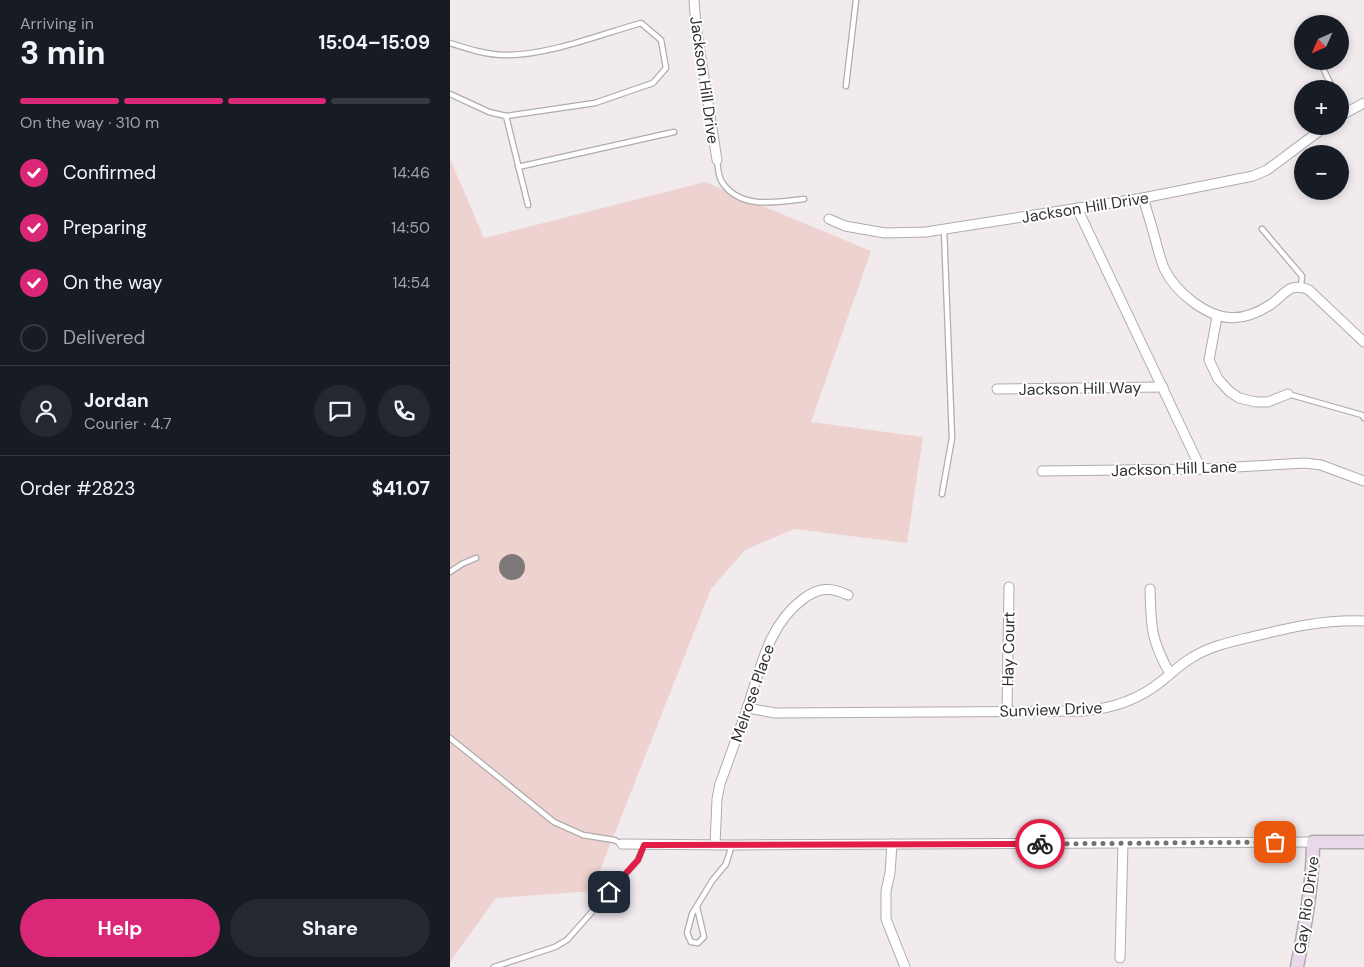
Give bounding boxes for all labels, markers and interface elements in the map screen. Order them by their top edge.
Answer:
text: Arriving in [20,13,94,34]
street label: Jackson Hill Drive [685,15,724,145]
north arrow [1294,15,1349,70]
map controls [1294,15,1349,200]
text: 15:04–15:09 [318,30,430,55]
text: 3 min [20,32,105,74]
button: + [1294,80,1349,135]
text: On the way · 310 m [20,112,159,133]
button: − [1294,145,1349,200]
icon: check [20,159,48,187]
text: Confirmed [63,160,156,185]
text: 14:46 [392,162,430,183]
street label: Jackson Hill Drive [1020,187,1150,228]
icon: check [20,214,48,242]
text: Preparing [63,215,147,240]
text: 14:50 [391,217,430,238]
icon: check [20,269,48,297]
text: On the way [63,270,163,295]
text: 14:54 [393,272,430,293]
text: Delivered [63,325,145,350]
street label: Jackson Hill Way [1019,377,1142,400]
button: person [20,385,72,437]
button: chat [314,385,366,437]
button: phone [378,385,430,437]
text: Jordan [84,388,149,413]
text: Courier · 4.7 [84,413,172,434]
street label: Jackson Hill Lane [1111,456,1237,481]
text: Order #2823 [20,476,135,501]
text: $41.07 [372,476,430,501]
street label: Hay Court [997,611,1020,687]
street label: Melrose Place [726,641,779,745]
street label: Sunview Drive [999,697,1103,722]
courier [1015,819,1065,869]
pin [1254,821,1296,863]
icon: bag [1261,828,1289,856]
icon: bike [1026,830,1054,858]
street label: Gay Rio Drive [1289,855,1324,955]
pin [588,871,630,913]
icon: home [595,878,623,906]
button: Help [20,899,220,957]
button: Share [230,899,430,957]

